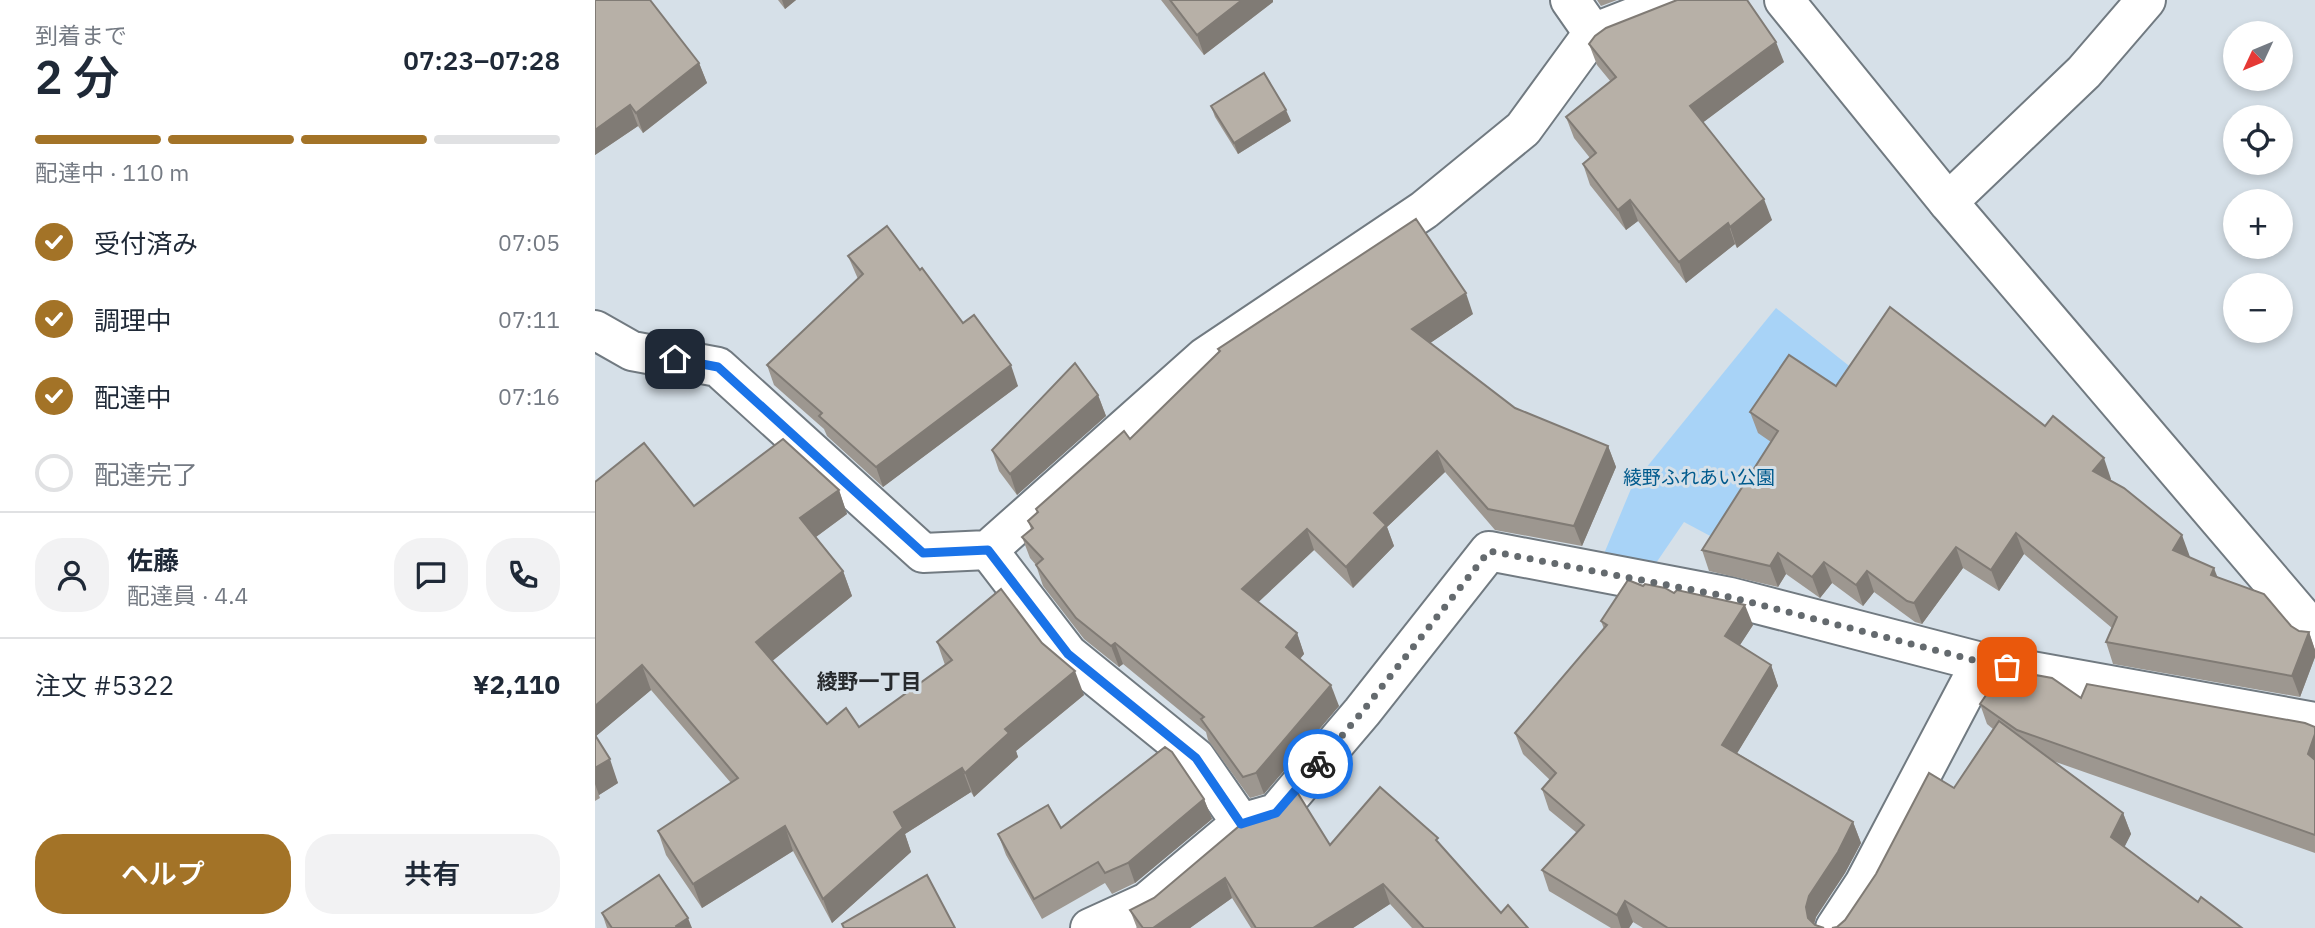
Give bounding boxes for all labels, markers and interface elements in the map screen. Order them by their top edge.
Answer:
text: 到着まで [35,20,127,50]
north arrow [2223,21,2293,91]
map controls [2223,21,2293,343]
text: 07:23–07:28 [403,43,560,77]
text: 2 分 [35,47,119,107]
button: locate [2223,105,2293,175]
text: 配達中 · 110 m [35,157,189,187]
button: + [2223,189,2293,259]
icon: check [35,223,73,261]
text: 受付済み [94,226,198,260]
text: 07:05 [498,227,560,257]
button: − [2223,273,2293,343]
icon: check [35,300,73,338]
text: 調理中 [94,303,172,337]
text: 07:11 [498,304,560,334]
pin [645,329,705,389]
icon: home [656,340,694,378]
icon: check [35,377,73,415]
text: 配達中 [94,380,172,414]
text: 07:16 [498,381,560,411]
text: 配達完了 [94,457,198,491]
park label: 綾野ふれあい公園 [1623,465,1775,489]
button: person [35,538,109,612]
button: chat [394,538,468,612]
button: phone [486,538,560,612]
text: 佐藤 [127,543,179,577]
text: 配達員 · 4.4 [127,580,248,610]
pin [1977,637,2037,697]
icon: bag [1988,648,2026,686]
text: ¥2,110 [473,667,560,701]
district label: 綾野一丁目 [817,667,922,695]
text: 注文 #5322 [35,668,174,702]
courier [1283,729,1353,799]
icon: bike [1299,745,1337,783]
button: ヘルプ [35,834,291,914]
button: 共有 [305,834,560,914]

